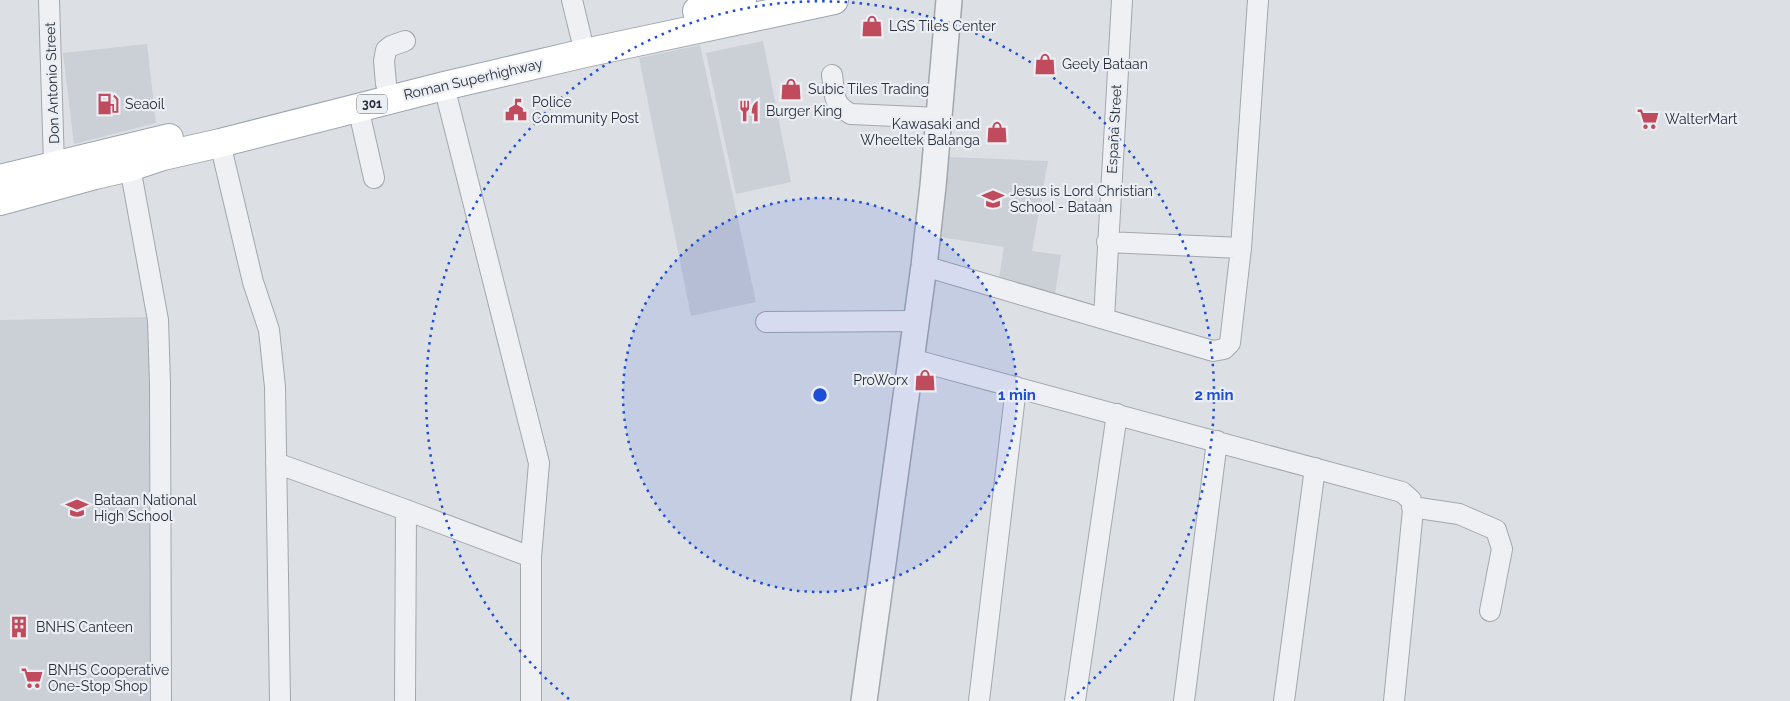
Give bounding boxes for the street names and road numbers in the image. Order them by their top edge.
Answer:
street label: Don Antonio Street [42,21,62,144]
street label: Roman Superhighway [402,55,544,103]
street label: España Street [1104,83,1124,174]
road number: 301 [357,95,387,114]

